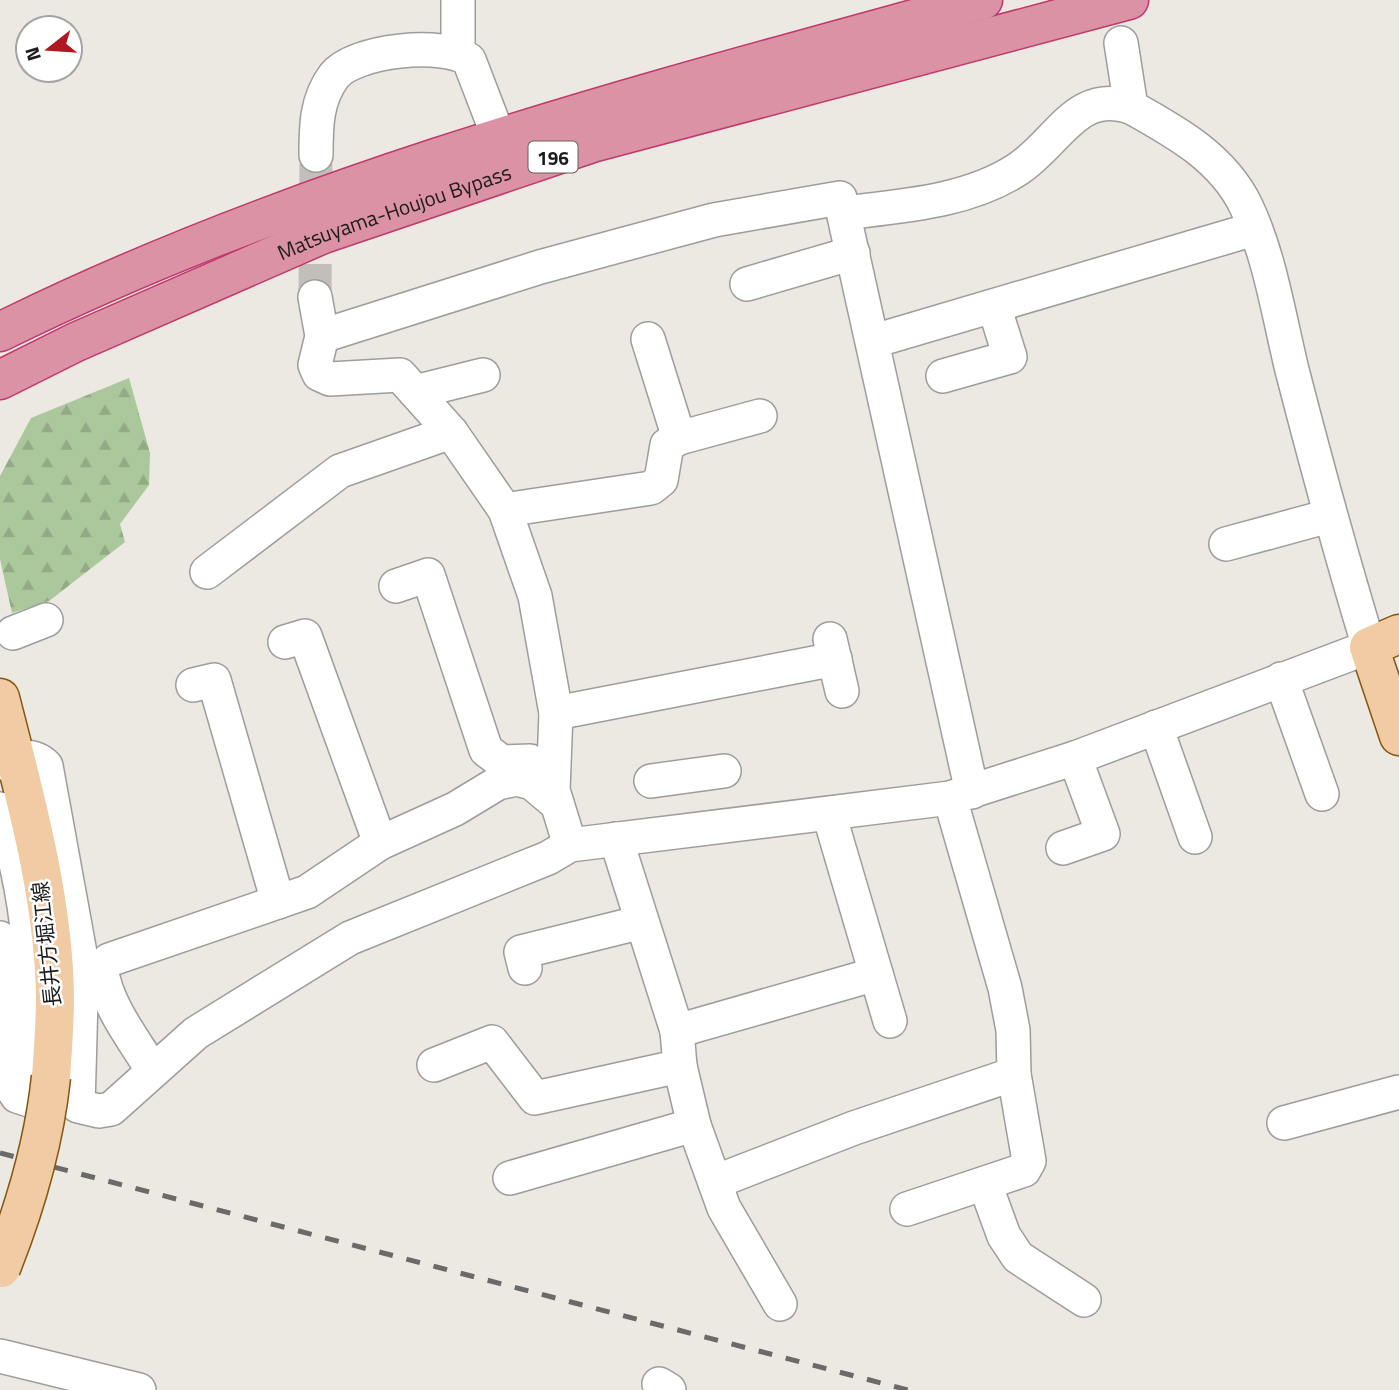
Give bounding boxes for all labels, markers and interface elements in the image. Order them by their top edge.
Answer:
north arrow [14,14,84,84]
text: N [16,44,48,65]
road number: 196 [528,141,578,172]
street label: Matsuyama-Houjou Bypass [272,156,515,268]
street label: 長井方堀江線 [24,880,68,1008]

